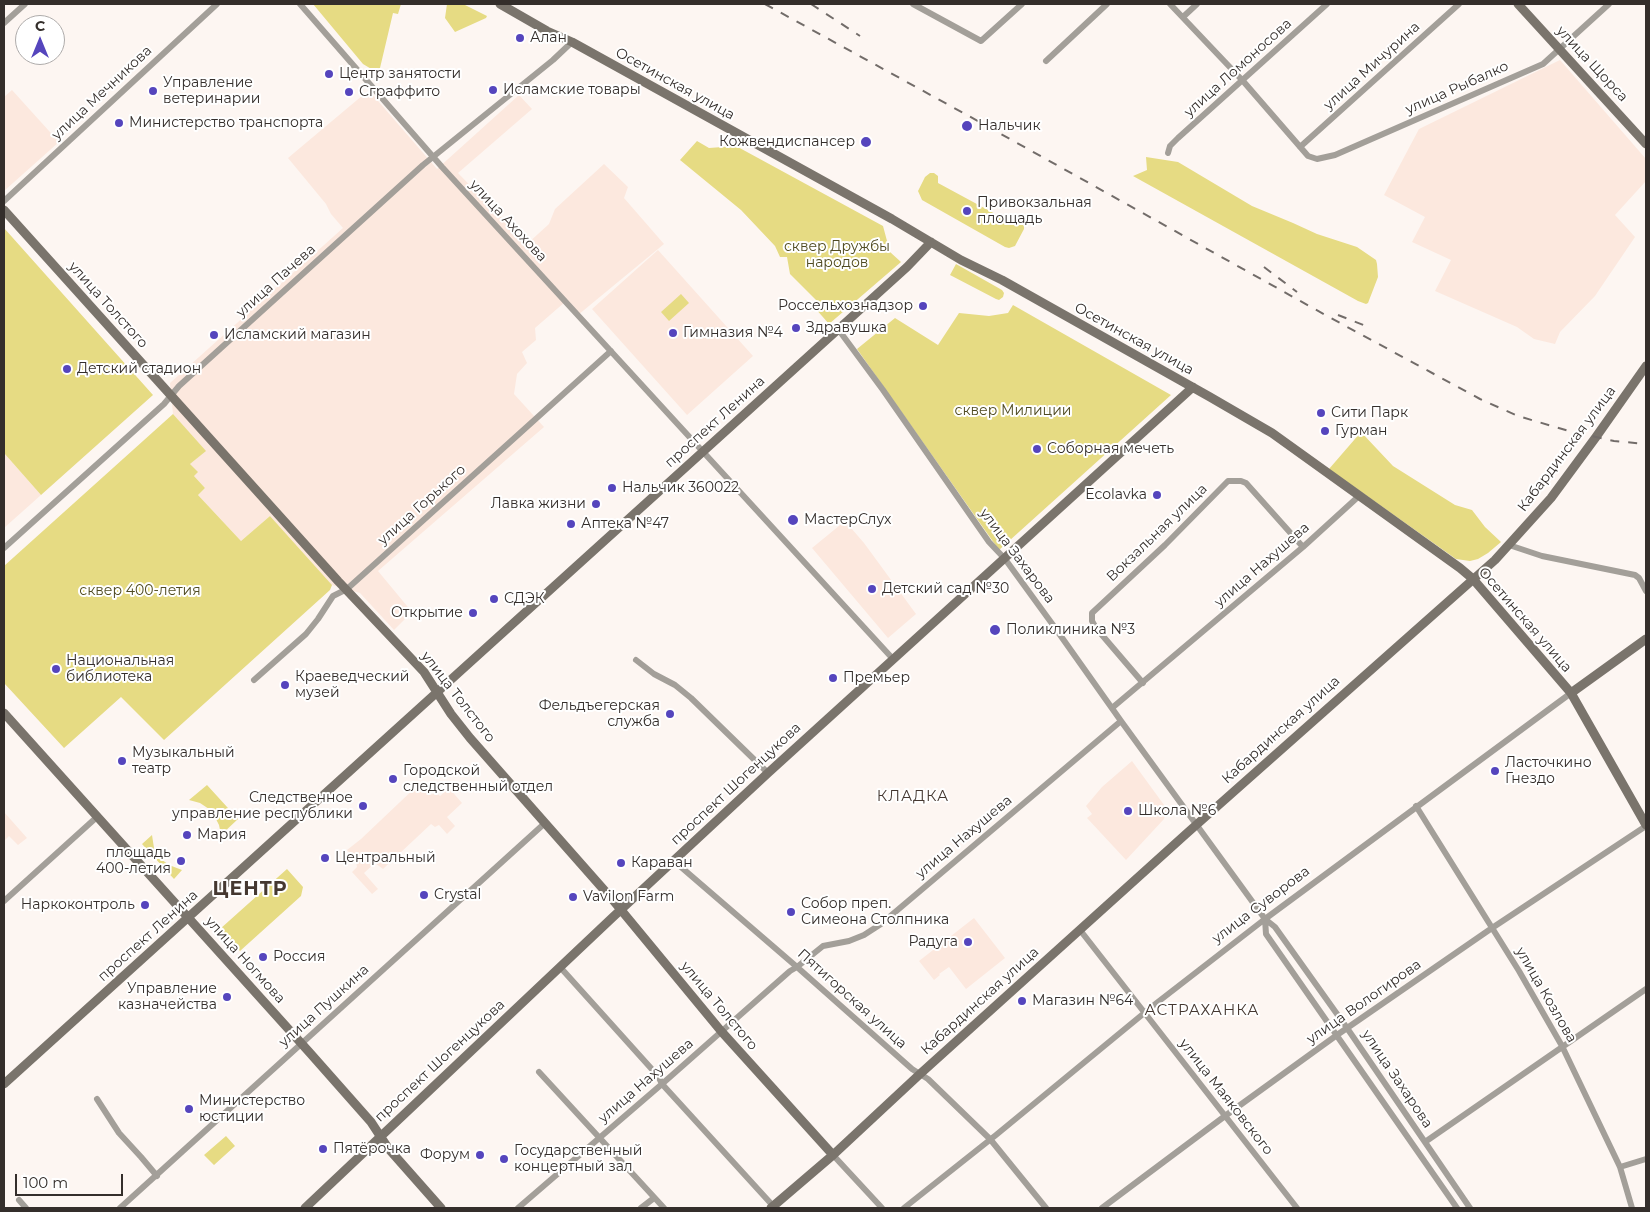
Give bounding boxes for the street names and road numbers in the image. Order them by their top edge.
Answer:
street label: улица Ломоносова [1181,15,1295,121]
street label: улица Мичурина [1320,18,1424,114]
street label: улица Щорса [1553,23,1631,105]
street label: улица Мечникова [49,42,155,144]
street label: Осетинская улица [613,44,737,124]
street label: улица Рыбалко [1403,58,1511,118]
street label: улица Ахохова [466,177,550,265]
street label: улица Пачева [233,241,319,321]
street label: улица Толстого [65,258,151,352]
street label: Осетинская улица [1072,299,1196,379]
street label: проспект Ленина [662,373,768,471]
street label: Кабардинская улица [1514,383,1620,515]
street label: улица Горького [375,461,469,549]
street label: Вокзальная улица [1103,481,1211,585]
street label: улица Захарова [976,505,1058,607]
street label: улица Нахушева [1211,519,1313,611]
street label: Осетинская улица [1475,564,1575,676]
street label: улица Толстого [417,648,499,746]
street label: Кабардинская улица [1219,673,1343,787]
street label: проспект Шогенцукова [667,719,805,849]
street label: улица Нахушева [913,792,1015,882]
street label: улица Суворова [1209,863,1313,947]
street label: проспект Ленина [95,887,201,985]
street label: улица Ногмова [202,913,288,1007]
street label: Кабардинская улица [918,944,1042,1058]
street label: улица Козлова [1512,944,1580,1046]
street label: Пятигорская улица [794,946,910,1052]
street label: улица Вологирова [1304,956,1424,1048]
street label: улица Толстого [677,958,761,1054]
street label: улица Пушкина [276,961,372,1051]
street label: проспект Шогенцукова [371,996,509,1126]
street label: улица Захарова [1358,1027,1436,1131]
street label: улица Нахушева [595,1035,697,1127]
street label: улица Маяковского [1175,1036,1277,1158]

